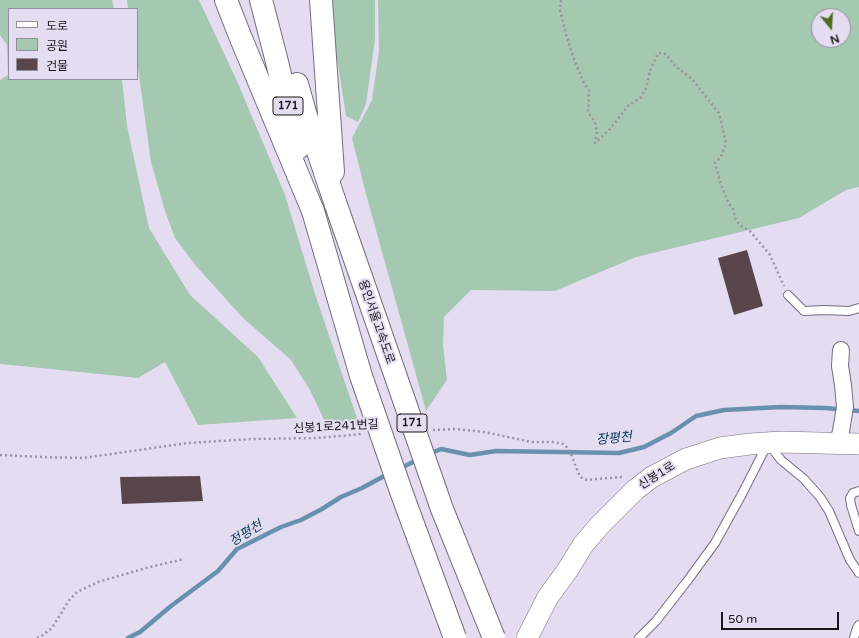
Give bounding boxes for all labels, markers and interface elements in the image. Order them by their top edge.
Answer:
legend [8,8,138,80]
north arrow [811,8,851,48]
text: 도로 [46,19,68,33]
text: N [828,31,841,46]
text: 공원 [46,39,68,53]
text: 건물 [46,59,68,73]
road number: 171 [273,97,303,115]
street label: 용인서울고속도로 [355,278,397,366]
road number: 171 [397,414,427,432]
street label: 신봉1로241번길 [293,418,379,436]
water label: 장평천 [595,430,633,448]
street label: 신봉1로 [636,459,678,493]
water label: 정평천 [227,518,265,550]
scale bar [723,604,841,630]
text: 50 m [728,612,757,626]

